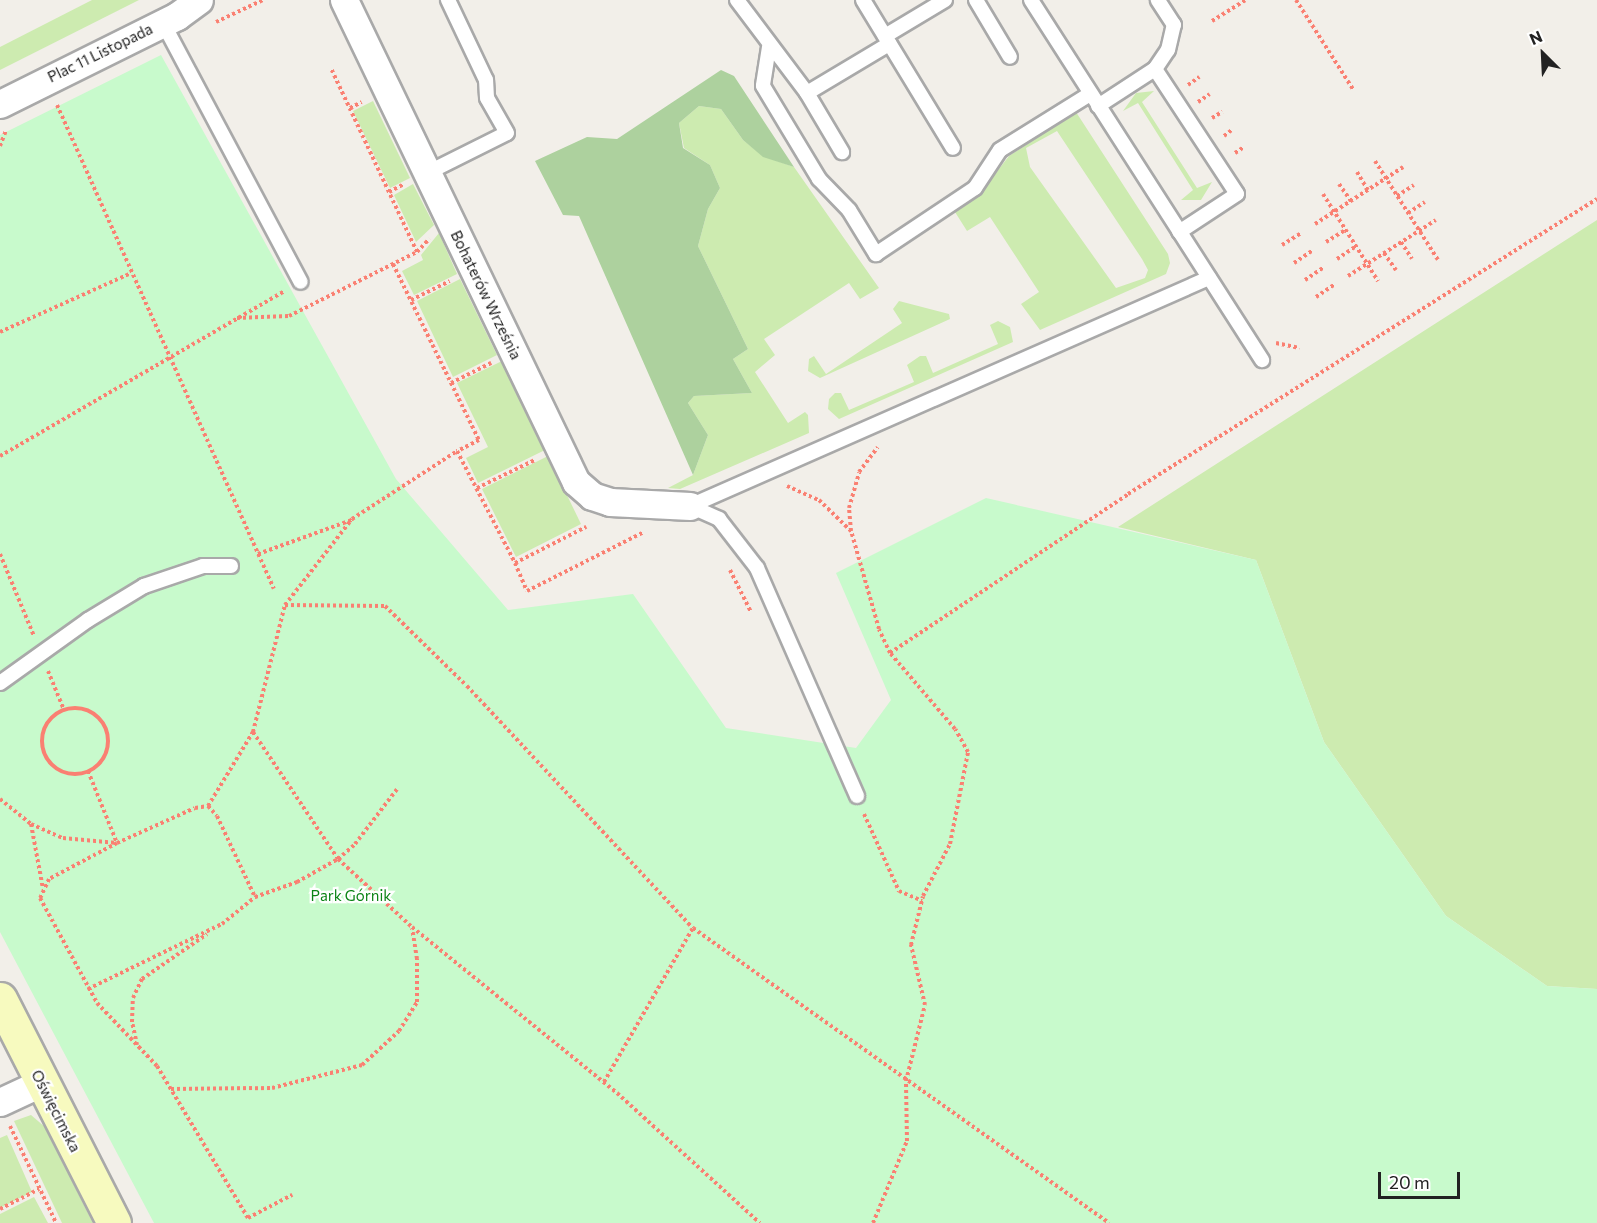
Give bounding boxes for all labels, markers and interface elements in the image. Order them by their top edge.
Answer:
street label: Plac 11 Listopada [45,20,155,86]
north arrow [1513,24,1573,84]
text: N [1526,26,1545,48]
street label: Bohaterów Września [447,228,525,362]
park label: Park Górnik [311,887,391,905]
street label: Oświęcimska [28,1067,84,1155]
scale bar [1381,1160,1464,1198]
text: 20 m [1389,1171,1430,1193]

